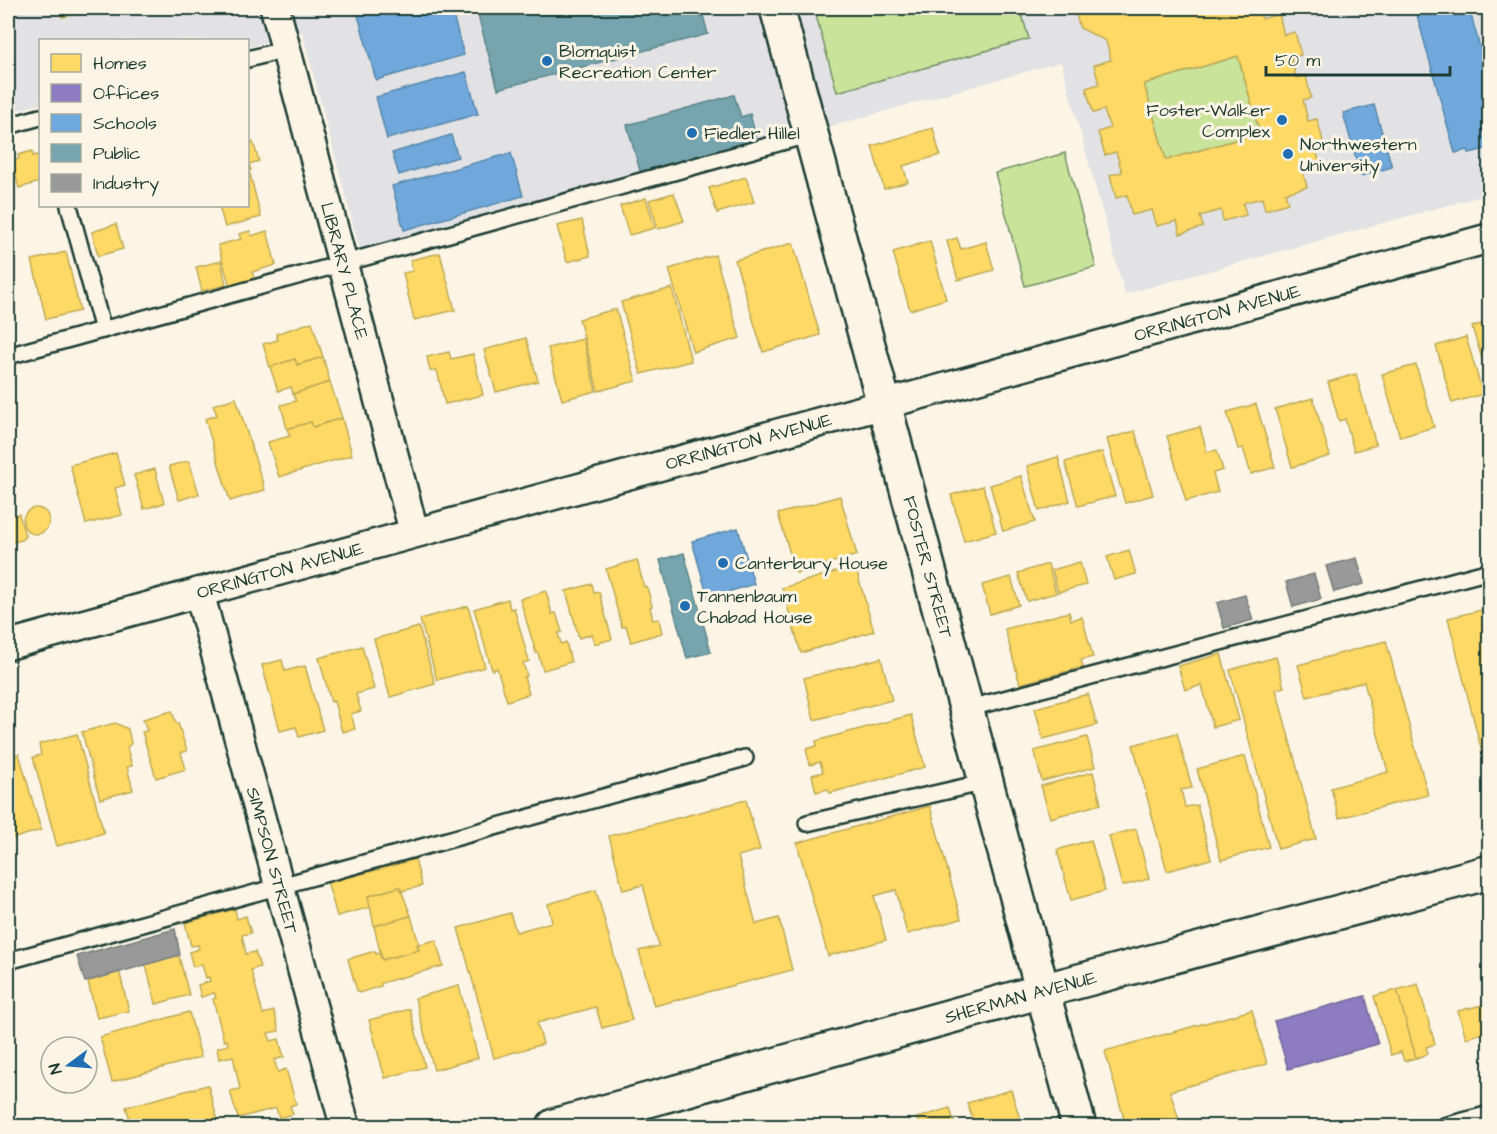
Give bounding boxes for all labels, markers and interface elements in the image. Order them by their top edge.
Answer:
legend [39,39,249,207]
place label: Blomquist Recreation Center [559,39,717,85]
scale bar [1266,39,1450,77]
text: 50 m [1275,48,1320,73]
text: Homes [93,51,147,76]
marker: Blomquist Recreation Center [540,54,554,68]
text: Offices [93,81,159,106]
place label: Foster-Walker Complex [1146,98,1271,144]
text: Schools [93,111,157,136]
marker: Foster-Walker Complex [1275,113,1289,127]
place label: Fiedler Hillel [704,121,800,146]
marker: Fiedler Hillel [685,126,699,140]
place label: Northwestern University [1300,132,1417,179]
text: Public [93,141,141,166]
marker: Northwestern University [1281,147,1295,161]
text: Industry [93,171,159,197]
street label: LIBRARY PLACE [315,200,375,343]
street label: ORRINGTON AVENUE [1131,278,1304,348]
street label: ORRINGTON AVENUE [663,407,835,476]
street label: FOSTER STREET [897,493,959,642]
street label: ORRINGTON AVENUE [194,535,366,605]
place label: Canterbury House [735,551,888,577]
marker: Canterbury House [716,556,730,570]
place label: Tannenbaum Chabad House [697,584,813,630]
marker: Tannenbaum Chabad House [678,599,692,613]
street label: SIMPSON STREET [240,784,304,937]
street label: SHERMAN AVENUE [942,964,1100,1030]
north arrow [39,1035,99,1095]
text: N [44,1061,67,1077]

